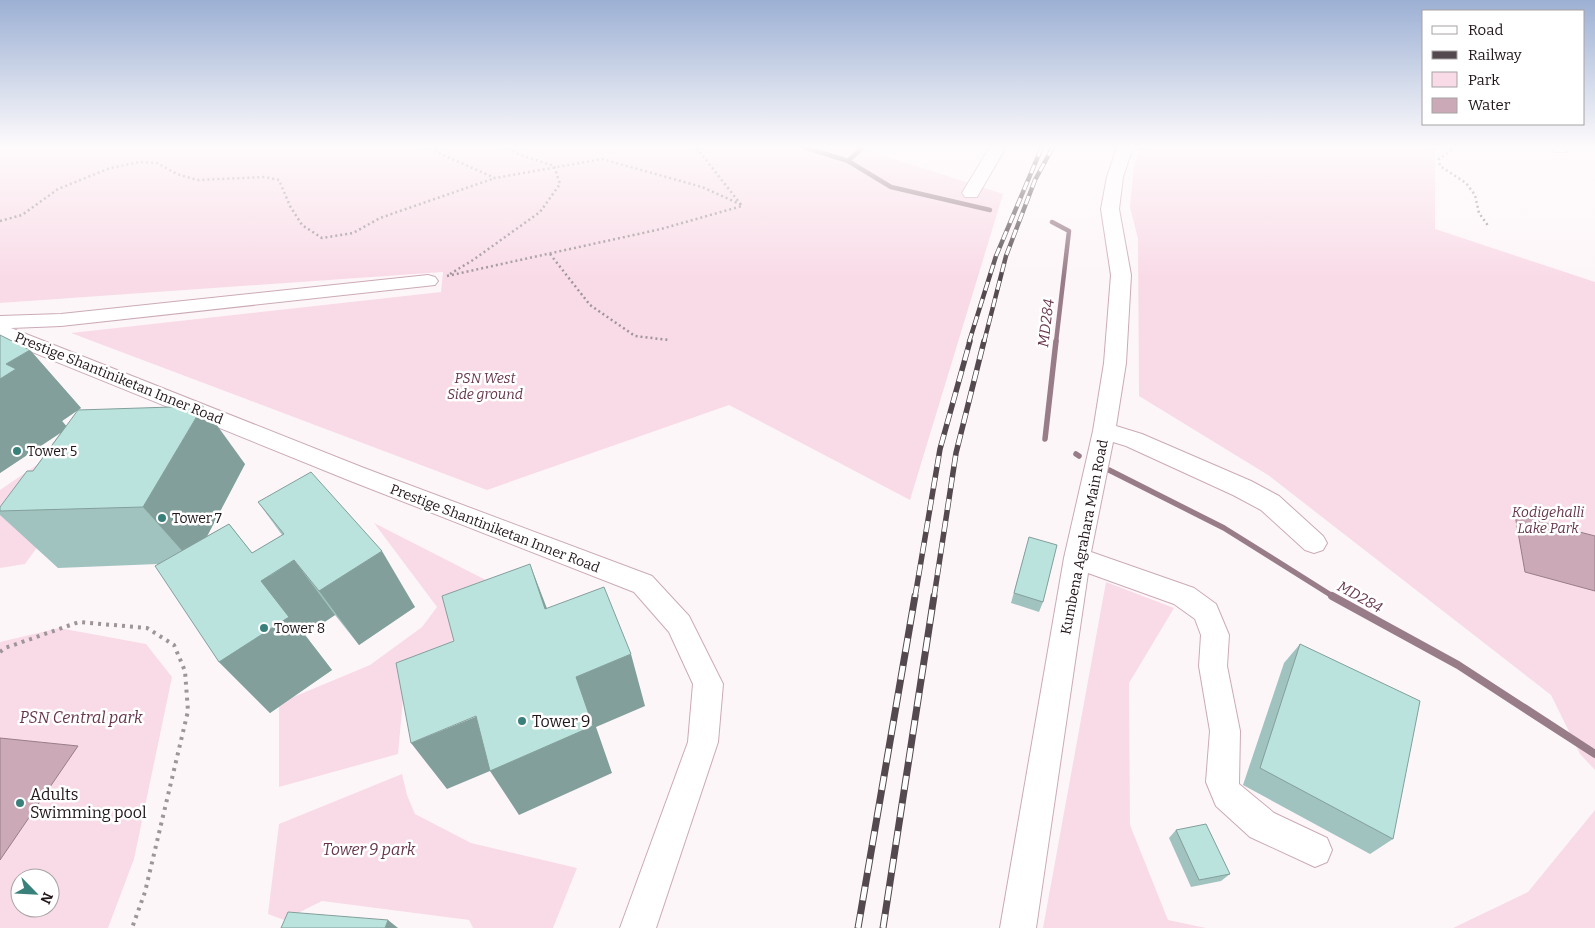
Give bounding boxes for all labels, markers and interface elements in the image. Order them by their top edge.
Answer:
legend [1422,10,1585,125]
text: Road [1468,21,1503,39]
text: Railway [1468,46,1522,64]
text: Park [1468,71,1500,89]
text: Water [1468,96,1511,114]
water label: MD284 [1034,297,1058,348]
street label: Prestige Shantiniketan Inner Road [12,329,225,428]
park label: PSN West Side ground [447,370,523,403]
street label: Kumbena Agrahara Main Road [1057,438,1112,636]
place label: Tower 5 [27,443,77,460]
marker: Tower 5 [11,445,23,457]
street label: Prestige Shantiniketan Inner Road [388,481,602,576]
park label: Kodigehalli Lake Park [1512,504,1584,537]
place label: Tower 7 [172,510,222,527]
marker: Tower 7 [156,512,168,524]
water label: MD284 [1334,577,1386,617]
place label: Tower 8 [274,620,325,637]
marker: Tower 8 [258,622,270,634]
park label: PSN Central park [19,708,143,727]
place label: Tower 9 [532,712,590,731]
marker: Tower 9 [516,715,528,727]
place label: Adults Swimming pool [30,785,147,822]
marker: Adults Swimming pool [14,797,26,809]
park label: Tower 9 park [323,840,416,859]
north arrow [10,868,60,918]
text: N [36,890,56,907]

